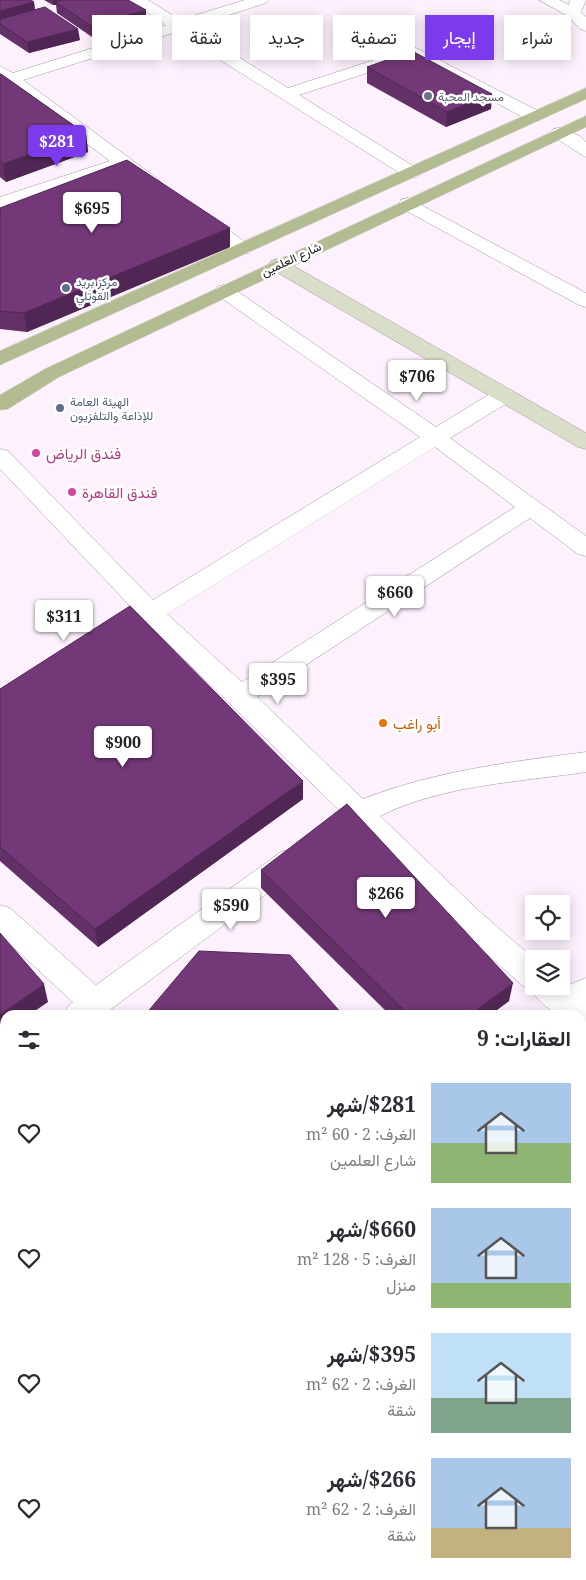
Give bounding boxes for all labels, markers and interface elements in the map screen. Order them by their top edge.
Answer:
chip: منزل [92,15,162,60]
chip: شقة [172,15,240,60]
chip: جديد [250,15,323,60]
chip: تصفية [333,15,415,60]
chip: إيجار [425,15,494,60]
chip: شراء [504,15,571,60]
place label: مسجد المحبة [438,88,504,105]
marker: مسجد المحبة [422,90,434,102]
pin: $281 [27,124,87,167]
text: $281 [39,130,75,152]
pin: $695 [62,192,122,234]
text: $695 [74,197,110,219]
street label: شارع العلمين [258,238,324,281]
place label: مركز بريد القوتلي [76,273,117,306]
marker: مركز بريد القوتلي [60,282,72,294]
pin: $706 [387,360,447,402]
text: $706 [399,365,435,387]
place label: الهيئة العامة للإذاعة والتلفزيون [70,393,153,424]
marker: الهيئة العامة للإذاعة والتلفزيون [54,402,66,414]
place label: فندق الرياض [46,443,121,464]
marker: فندق الرياض [30,447,42,459]
place label: فندق القاهرة [82,482,158,502]
marker: فندق القاهرة [66,486,78,498]
pin: $660 [365,576,425,618]
text: $660 [377,581,413,603]
pin: $311 [34,600,94,642]
text: $311 [46,605,82,627]
pin: $395 [248,662,308,705]
text: $395 [260,668,296,690]
place label: أبو راغب [393,713,441,733]
marker: أبو راغب [377,717,389,729]
pin: $900 [93,726,153,768]
text: $900 [105,731,141,753]
pin: $266 [356,876,416,919]
text: $266 [368,882,404,904]
pin: $590 [201,888,261,931]
text: $590 [213,894,249,916]
map controls [525,895,570,995]
button: locate [525,895,570,940]
button: layers [525,950,570,995]
text: العقارات: 9 [477,1024,571,1052]
icon: filters [15,1026,43,1054]
text: $281/شهر [327,1090,416,1118]
icon: home [471,1103,531,1163]
icon: heart [15,1119,43,1147]
text: الغرف: 2 · 60 m² [306,1123,416,1145]
text: شارع العلمين [330,1149,416,1171]
text: $660/شهر [327,1215,416,1243]
icon: home [471,1228,531,1288]
icon: heart [15,1244,43,1272]
text: الغرف: 5 · 128 m² [297,1248,416,1270]
text: منزل [386,1274,416,1296]
text: $395/شهر [327,1340,416,1368]
icon: home [471,1353,531,1413]
icon: heart [15,1369,43,1397]
text: الغرف: 2 · 62 m² [306,1373,416,1395]
text: شقة [387,1399,416,1421]
text: $266/شهر [327,1465,416,1493]
icon: home [471,1478,531,1538]
icon: heart [15,1494,43,1522]
text: الغرف: 2 · 62 m² [306,1498,416,1520]
text: شقة [387,1524,416,1546]

